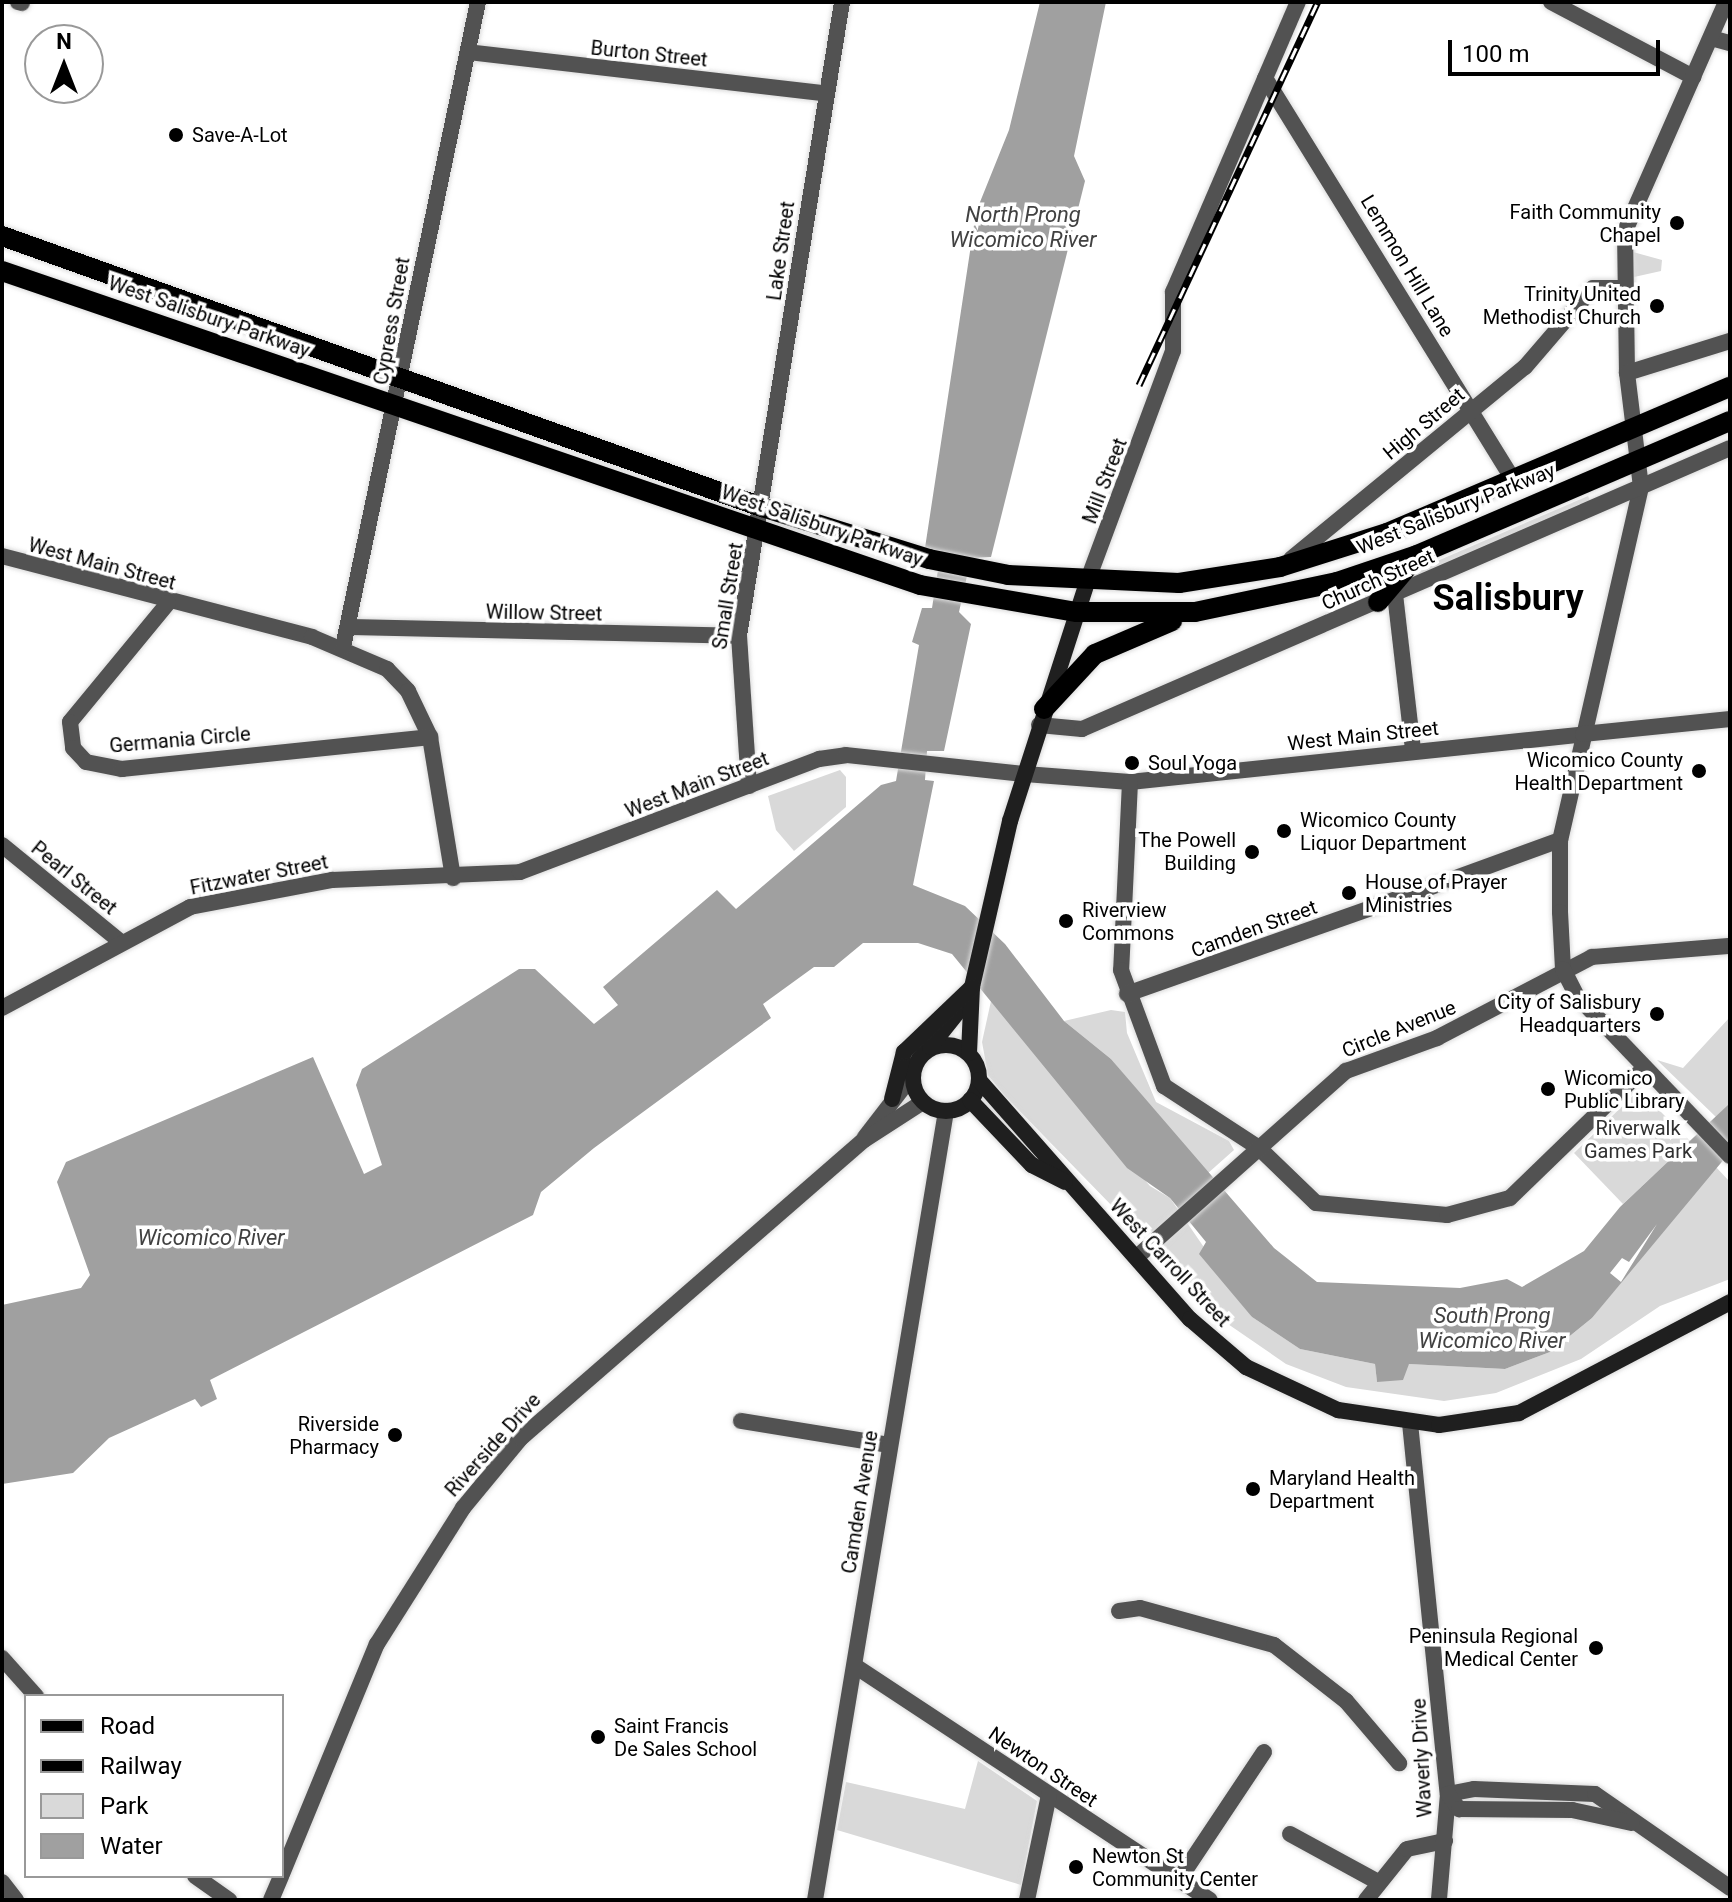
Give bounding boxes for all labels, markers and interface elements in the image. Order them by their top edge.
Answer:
north arrow [24,24,104,104]
scale bar [1452,24,1664,74]
text: N [56,29,72,54]
street label: Burton Street [589,36,709,72]
text: 100 m [1462,40,1529,68]
place label: Save-A-Lot [192,123,288,147]
marker: Save-A-Lot [167,126,185,144]
street label: Lemmon Hill Lane [1355,191,1459,341]
street label: Lake Street [762,200,800,302]
place label: Faith Community Chapel [1510,200,1661,247]
water label: North Prong Wicomico River [949,201,1097,252]
marker: Faith Community Chapel [1668,214,1686,232]
street label: Cypress Street [369,255,415,387]
street label: West Salisbury Parkway [105,271,313,363]
place label: Trinity United Methodist Church [1483,282,1641,329]
marker: Trinity United Methodist Church [1648,297,1666,315]
street label: High Street [1378,383,1470,465]
street label: Mill Street [1078,435,1132,527]
street label: West Salisbury Parkway [1353,458,1559,560]
street label: West Salisbury Parkway [718,480,926,572]
street label: West Main Street [26,533,178,595]
street label: Small Street [708,541,748,651]
street label: Church Street [1318,544,1438,616]
district label: Salisbury [1432,577,1584,621]
street label: Willow Street [486,600,602,626]
street label: West Main Street [1286,716,1440,756]
street label: Germania Circle [108,722,252,758]
street label: West Main Street [622,747,772,823]
place label: Wicomico County Health Department [1514,748,1683,795]
place label: Soul Yoga [1148,751,1237,775]
marker: Soul Yoga [1123,754,1141,772]
marker: Wicomico County Health Department [1690,762,1708,780]
place label: Wicomico County Liquor Department [1300,808,1467,855]
marker: Wicomico County Liquor Department [1275,822,1293,840]
place label: The Powell Building [1138,828,1236,875]
street label: Pearl Street [26,836,122,920]
marker: The Powell Building [1243,843,1261,861]
street label: Fitzwater Street [188,850,330,900]
place label: House of Prayer Ministries [1365,870,1507,917]
marker: House of Prayer Ministries [1340,884,1358,902]
street label: Camden Street [1188,895,1320,963]
place label: Riverview Commons [1082,898,1174,945]
marker: Riverview Commons [1057,912,1075,930]
place label: City of Salisbury Headquarters [1497,990,1641,1037]
street label: Circle Avenue [1339,995,1459,1063]
marker: City of Salisbury Headquarters [1648,1005,1666,1023]
place label: Wicomico Public Library [1564,1066,1685,1113]
marker: Wicomico Public Library [1539,1080,1557,1098]
park label: Riverwalk Games Park [1584,1117,1692,1164]
street label: West Carroll Street [1105,1194,1235,1332]
water label: Wicomico River [137,1225,285,1251]
water label: South Prong Wicomico River [1418,1302,1566,1354]
street label: Riverside Drive [440,1388,546,1502]
place label: Riverside Pharmacy [289,1412,379,1459]
marker: Riverside Pharmacy [386,1426,404,1444]
street label: Camden Avenue [837,1429,883,1575]
place label: Maryland Health Department [1269,1466,1415,1513]
marker: Maryland Health Department [1244,1480,1262,1498]
place label: Peninsula Regional Medical Center [1409,1624,1578,1671]
marker: Peninsula Regional Medical Center [1585,1637,1607,1659]
legend [24,1694,284,1878]
street label: Waverly Drive [1407,1698,1437,1818]
text: Road [100,1712,155,1740]
place label: Saint Francis De Sales School [614,1714,757,1761]
street label: Newton Street [984,1722,1102,1812]
marker: Saint Francis De Sales School [589,1728,607,1746]
text: Railway [100,1752,182,1780]
text: Park [100,1792,148,1820]
text: Water [100,1832,163,1860]
place label: Newton St Community Center [1092,1844,1258,1891]
marker: Newton St Community Center [1067,1858,1085,1876]

